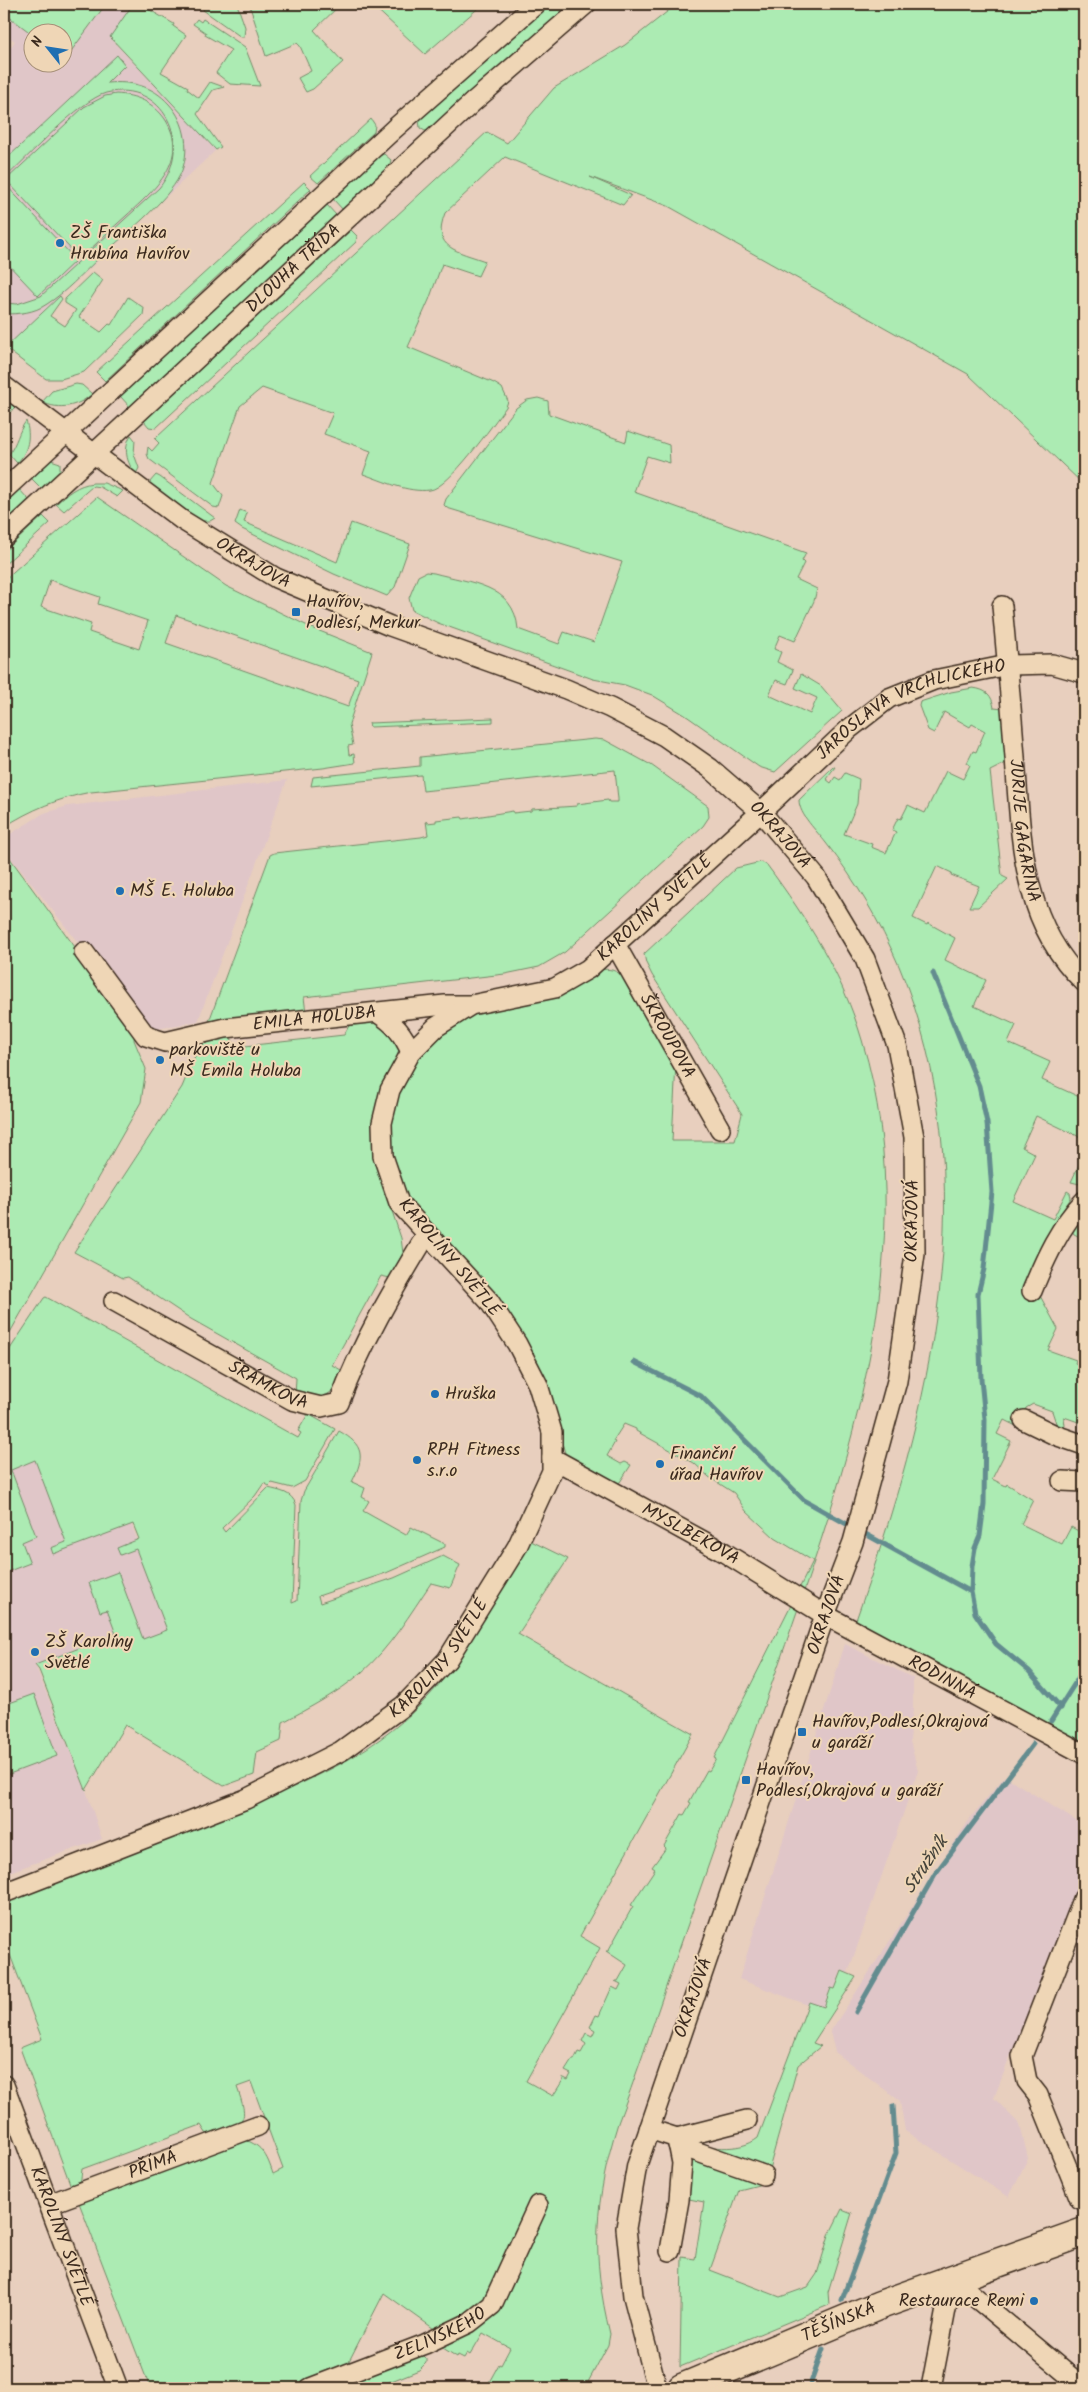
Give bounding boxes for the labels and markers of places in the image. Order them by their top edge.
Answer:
place label: ZŠ Františka Hrubína Havířov [70,219,190,269]
marker: ZŠ Františka Hrubína Havířov [54,237,66,249]
place label: Havířov, Podlesí, Merkur [306,588,421,638]
marker: Havířov, Podlesí, Merkur [290,606,302,618]
place label: MŠ E. Holuba [130,877,234,906]
marker: MŠ E. Holuba [114,885,126,897]
place label: parkoviště u MŠ Emila Holuba [169,1036,301,1086]
marker: parkoviště u MŠ Emila Holuba [154,1054,166,1066]
place label: Hruška [445,1380,496,1409]
marker: Hruška [429,1388,441,1400]
place label: RPH Fitness s.r.o [427,1436,521,1486]
place label: Finanční úřad Havířov [670,1440,763,1490]
marker: RPH Fitness s.r.o [411,1454,423,1466]
marker: Finanční úřad Havířov [654,1458,666,1470]
place label: ZŠ Karolíny Světlé [45,1628,133,1678]
marker: ZŠ Karolíny Světlé [29,1646,41,1658]
place label: Havířov,Podlesí,Okrajová u garáží [812,1708,990,1758]
marker: Havířov,Podlesí,Okrajová u garáží [796,1726,808,1738]
place label: Havířov, Podlesí,Okrajová u garáží [756,1756,943,1806]
marker: Havířov, Podlesí,Okrajová u garáží [740,1774,752,1786]
place label: Restaurace Remi [899,2287,1025,2316]
marker: Restaurace Remi [1028,2295,1040,2307]

